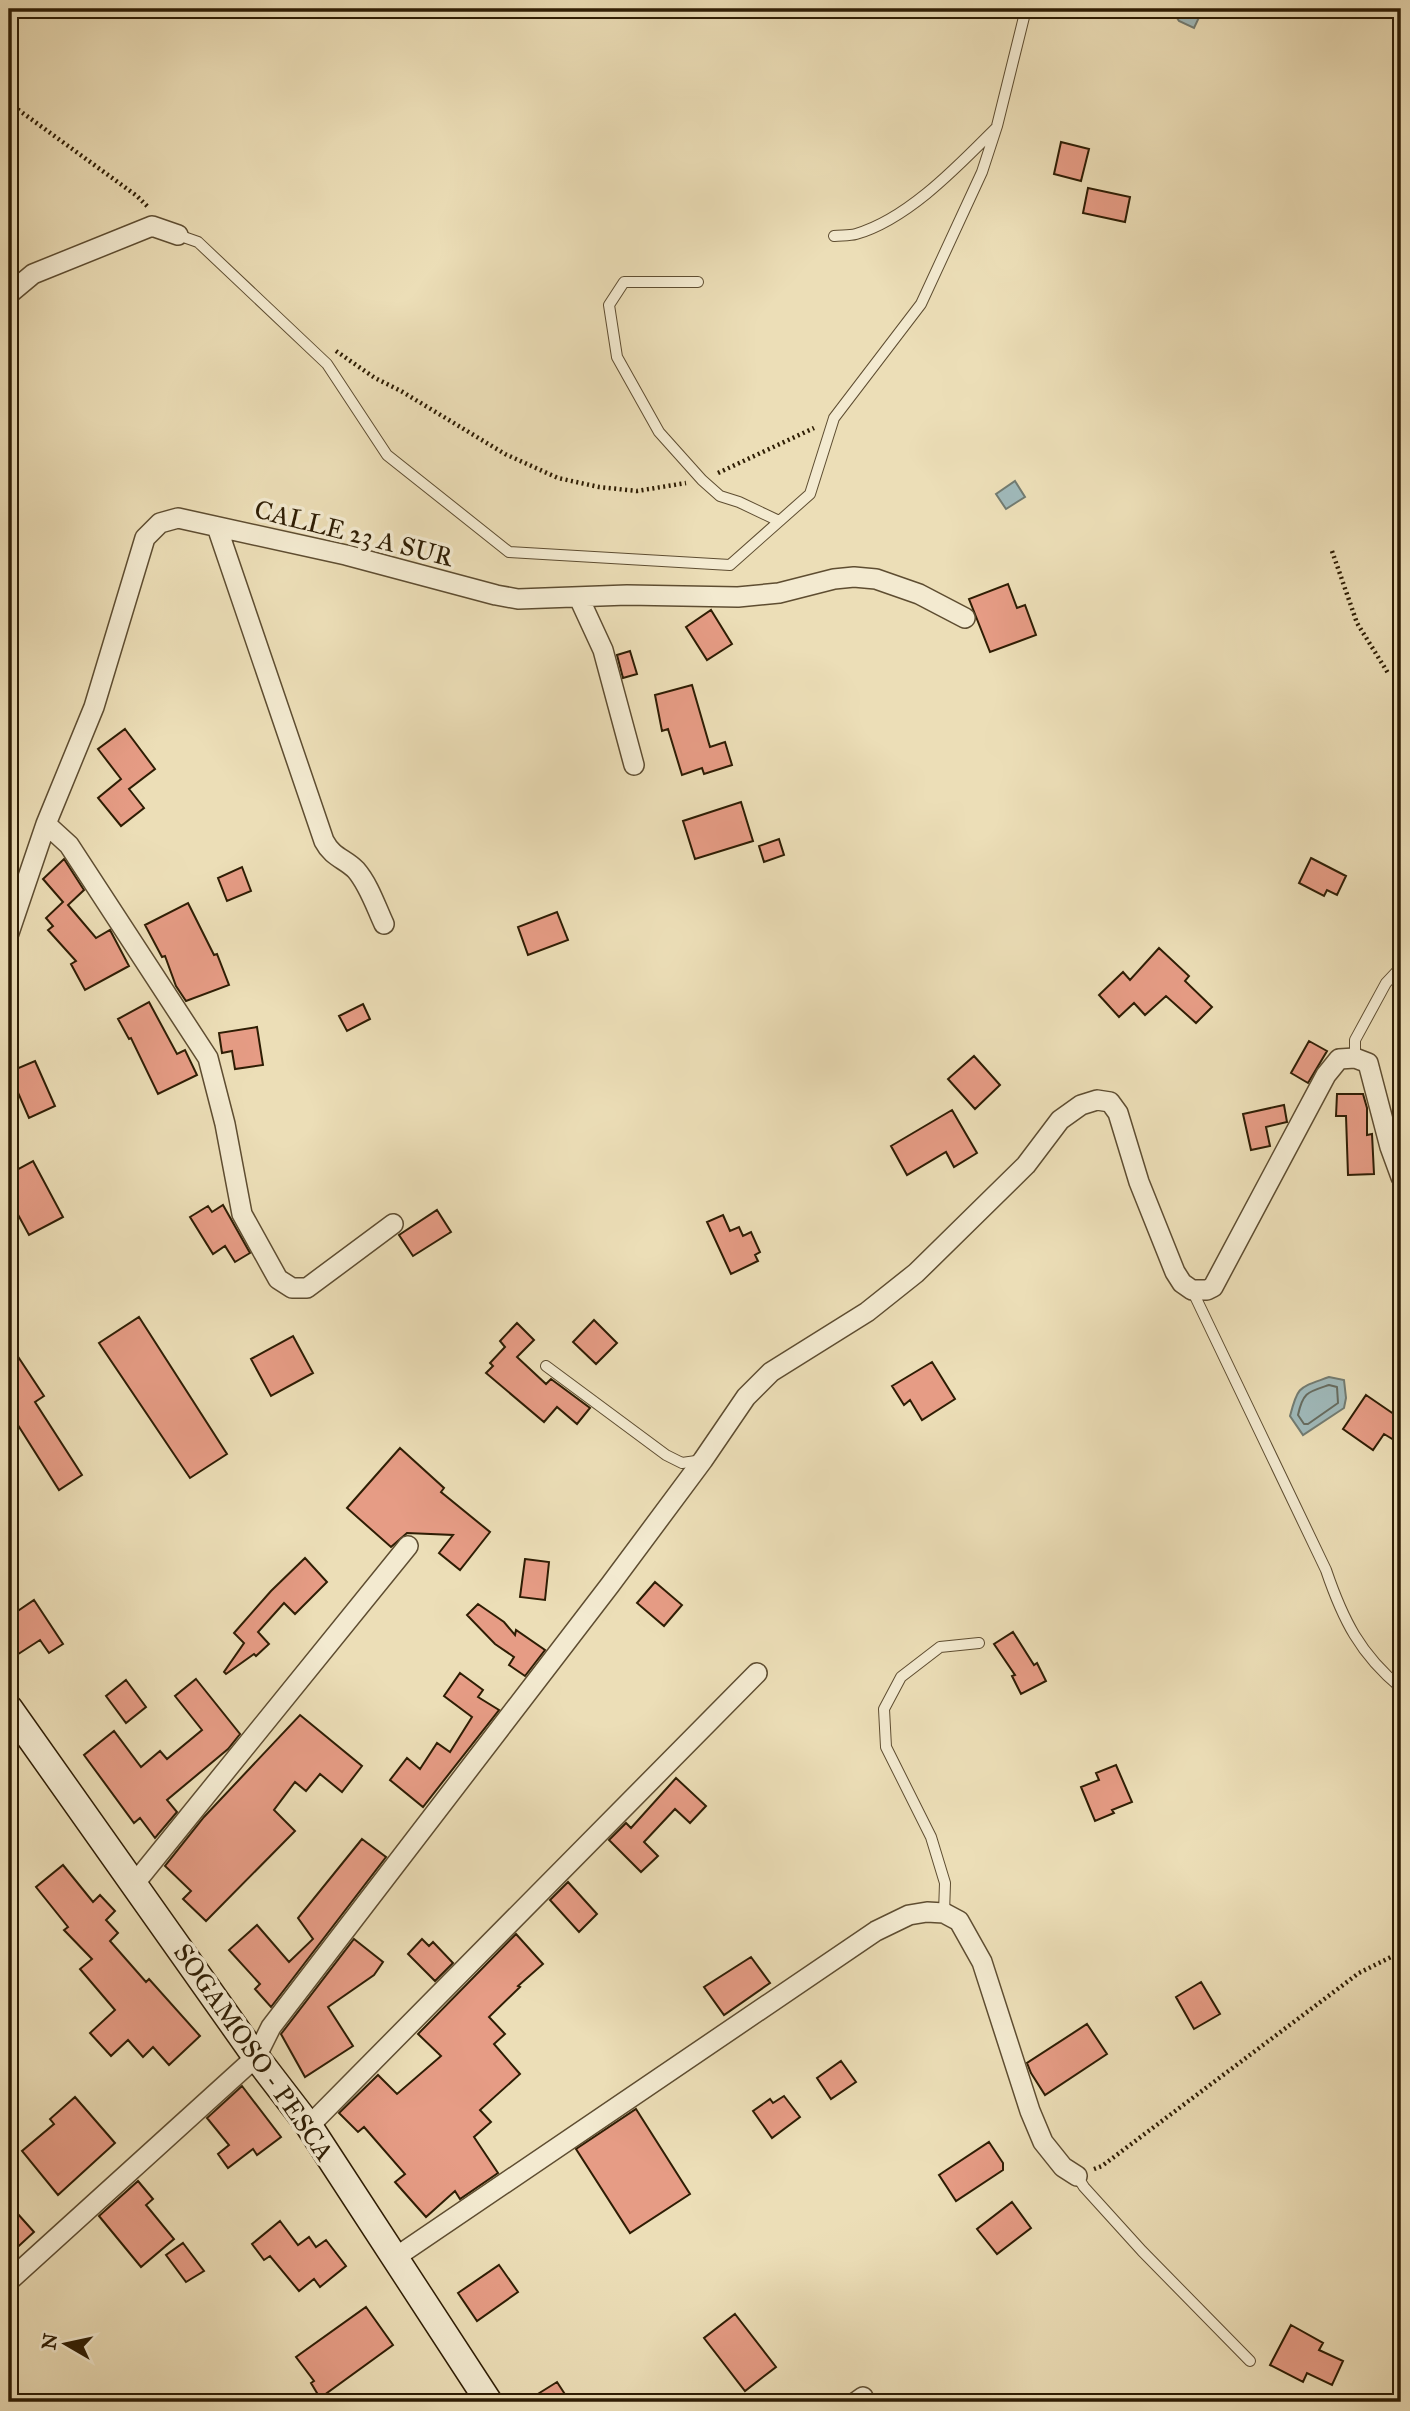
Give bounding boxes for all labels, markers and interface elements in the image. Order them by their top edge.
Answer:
street label: CALLE 23 A SUR [251,493,457,573]
street label: SOGAMOSO - PESCA [167,1937,341,2167]
north arrow [32,2310,102,2380]
text: N [37,2332,62,2351]

